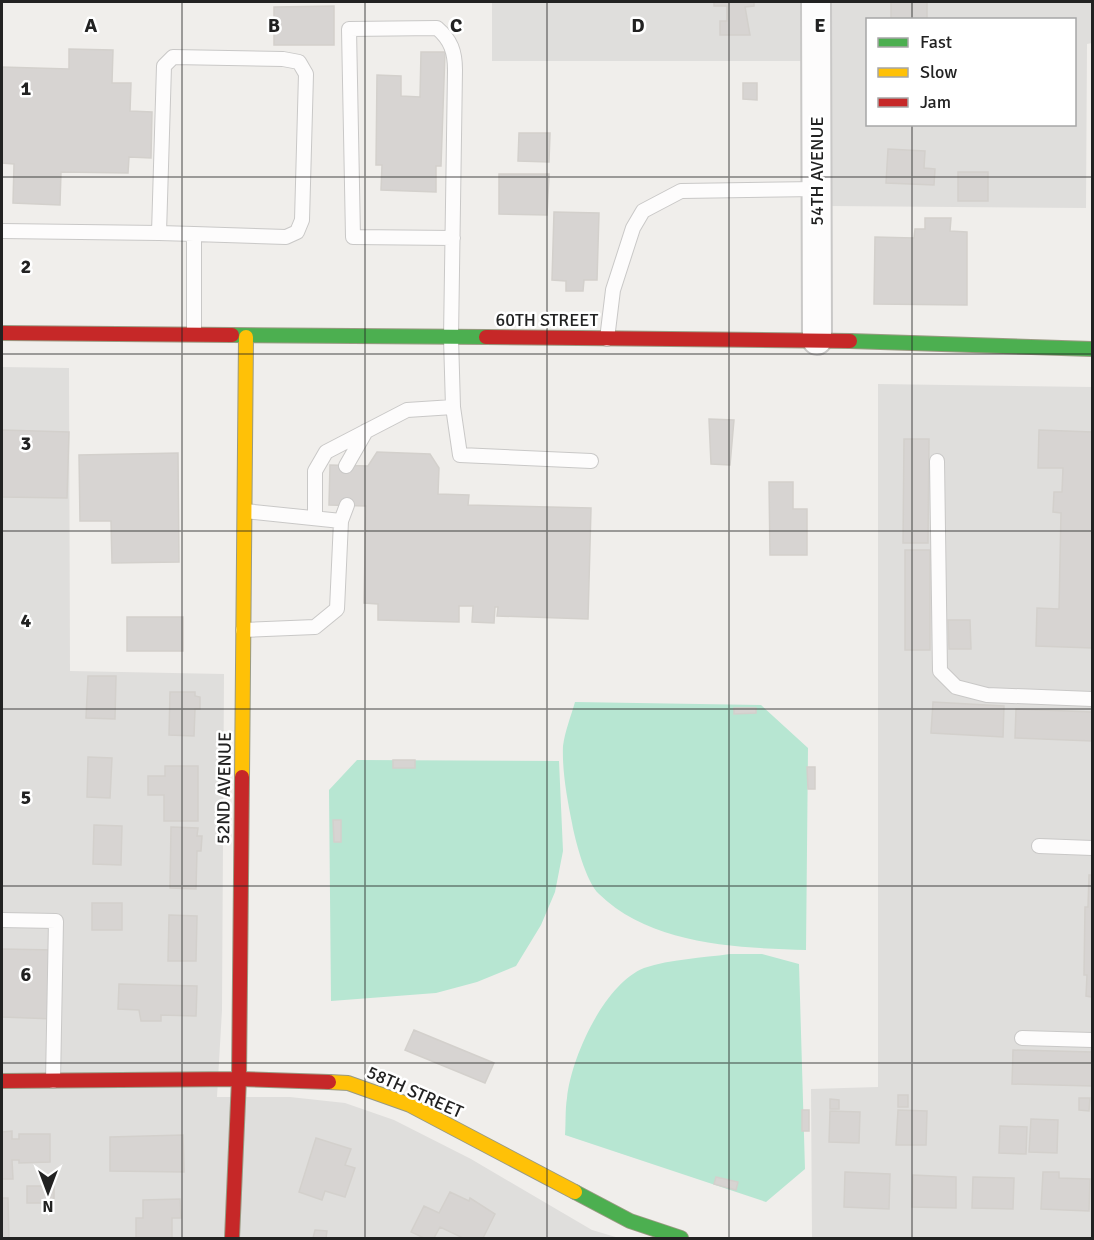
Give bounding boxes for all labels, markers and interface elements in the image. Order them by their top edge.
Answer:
text: A [85,13,98,38]
text: B [268,13,280,38]
text: C [450,13,462,38]
text: D [631,13,645,38]
text: E [814,13,826,38]
legend [866,18,1076,126]
text: Fast [920,31,952,53]
text: Slow [920,61,957,83]
text: 1 [21,76,32,101]
text: Jam [920,91,951,113]
street label: 54TH AVENUE [806,116,828,226]
text: 2 [21,254,31,279]
street label: 60TH STREET [496,309,599,331]
text: 3 [21,431,31,456]
text: 4 [21,608,32,633]
street label: 52ND AVENUE [212,732,236,844]
text: 5 [21,785,31,810]
text: 6 [21,962,32,987]
street label: 58TH STREET [364,1061,467,1123]
north arrow [18,1162,78,1222]
text: N [42,1196,54,1216]

